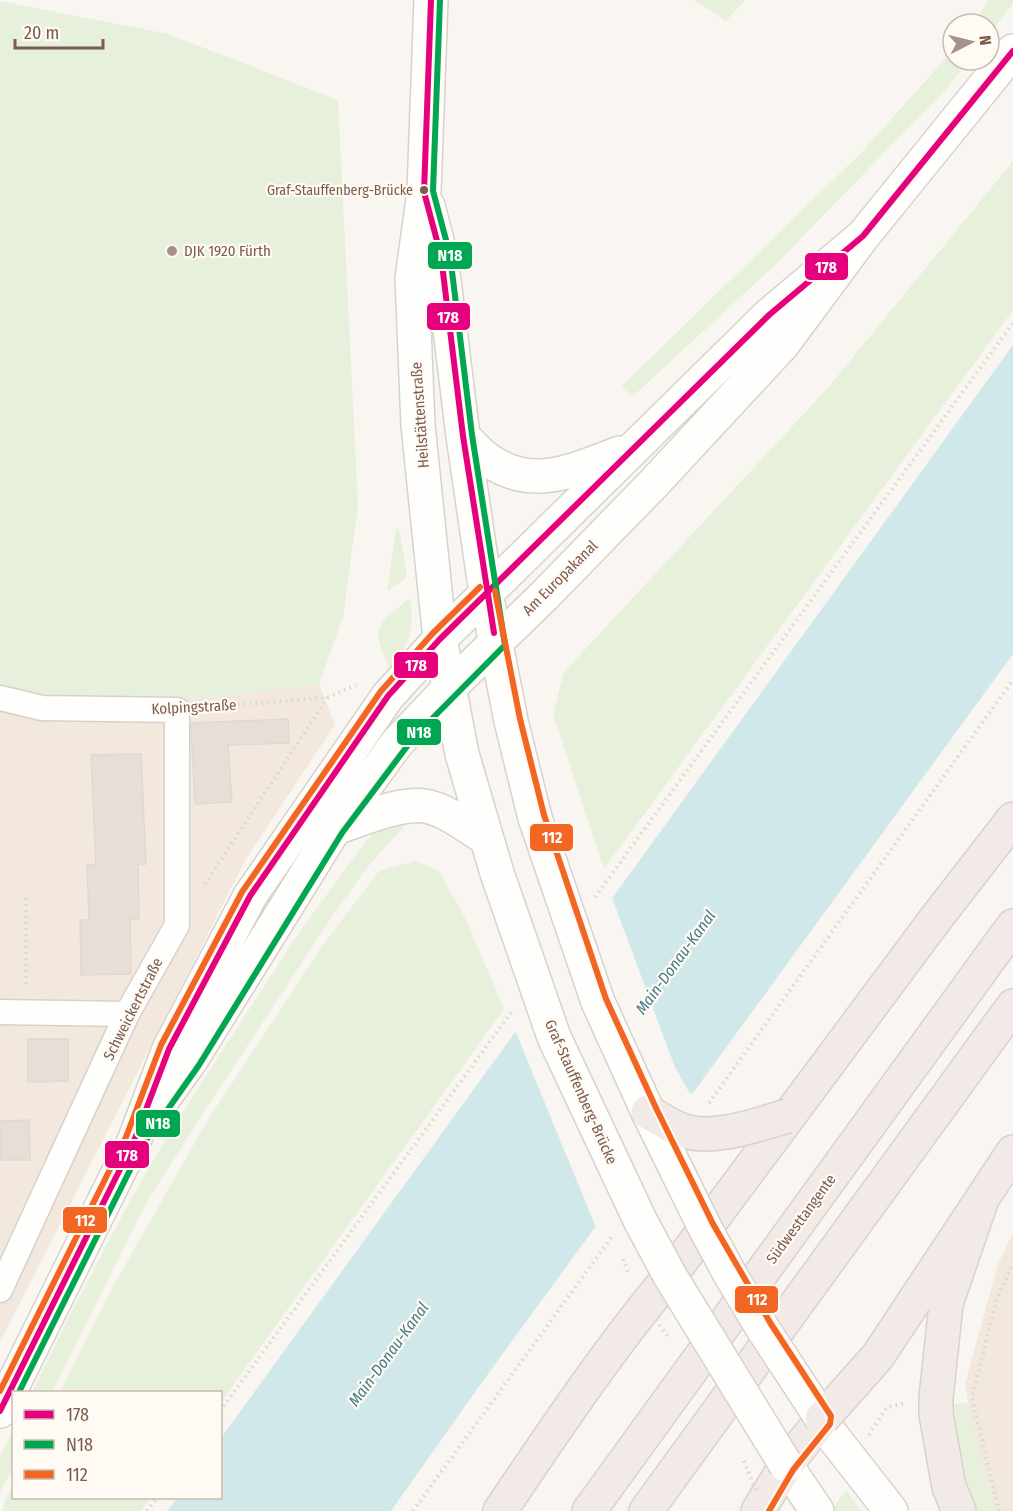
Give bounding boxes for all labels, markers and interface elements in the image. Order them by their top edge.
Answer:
scale bar [15,12,104,50]
north arrow [941,12,1001,72]
text: 20 m [24,22,59,44]
text: N [975,34,995,46]
place label: Graf-Stauffenberg-Brücke [267,182,413,199]
marker: Graf-Stauffenberg-Brücke [418,184,430,196]
line badge: N18 [427,241,473,270]
place label: DJK 1920 Fürth [184,242,271,260]
marker: DJK 1920 Fürth [165,244,179,258]
text: N18 [438,246,463,265]
line badge: 178 [804,252,849,281]
text: 178 [815,258,837,277]
line badge: 178 [426,302,471,331]
text: 178 [437,308,459,327]
street label: Heilstättenstraße [407,361,433,469]
street label: Am Europakanal [519,537,601,619]
line badge: 178 [393,651,439,679]
text: 178 [405,656,427,675]
street label: Kolpingstraße [151,696,237,718]
line badge: N18 [396,718,442,746]
text: N18 [407,723,432,742]
line badge: 112 [529,823,574,852]
text: 112 [542,828,563,847]
water label: Main-Donau-Kanal [631,907,719,1018]
street label: Schweickertstraße [99,955,167,1063]
street label: Graf-Stauffenberg-Brücke [541,1017,621,1167]
line badge: N18 [135,1109,181,1138]
text: N18 [146,1114,171,1133]
line badge: 178 [104,1140,150,1169]
text: 178 [116,1146,138,1165]
street label: Südwesttangente [763,1171,839,1267]
line badge: 112 [62,1206,108,1234]
text: 112 [75,1211,96,1230]
line badge: 112 [734,1285,779,1314]
text: 112 [747,1290,768,1309]
water label: Main-Donau-Kanal [344,1299,432,1410]
legend [12,1391,222,1499]
text: 178 [66,1404,89,1426]
text: N18 [66,1434,93,1456]
text: 112 [66,1464,88,1486]

